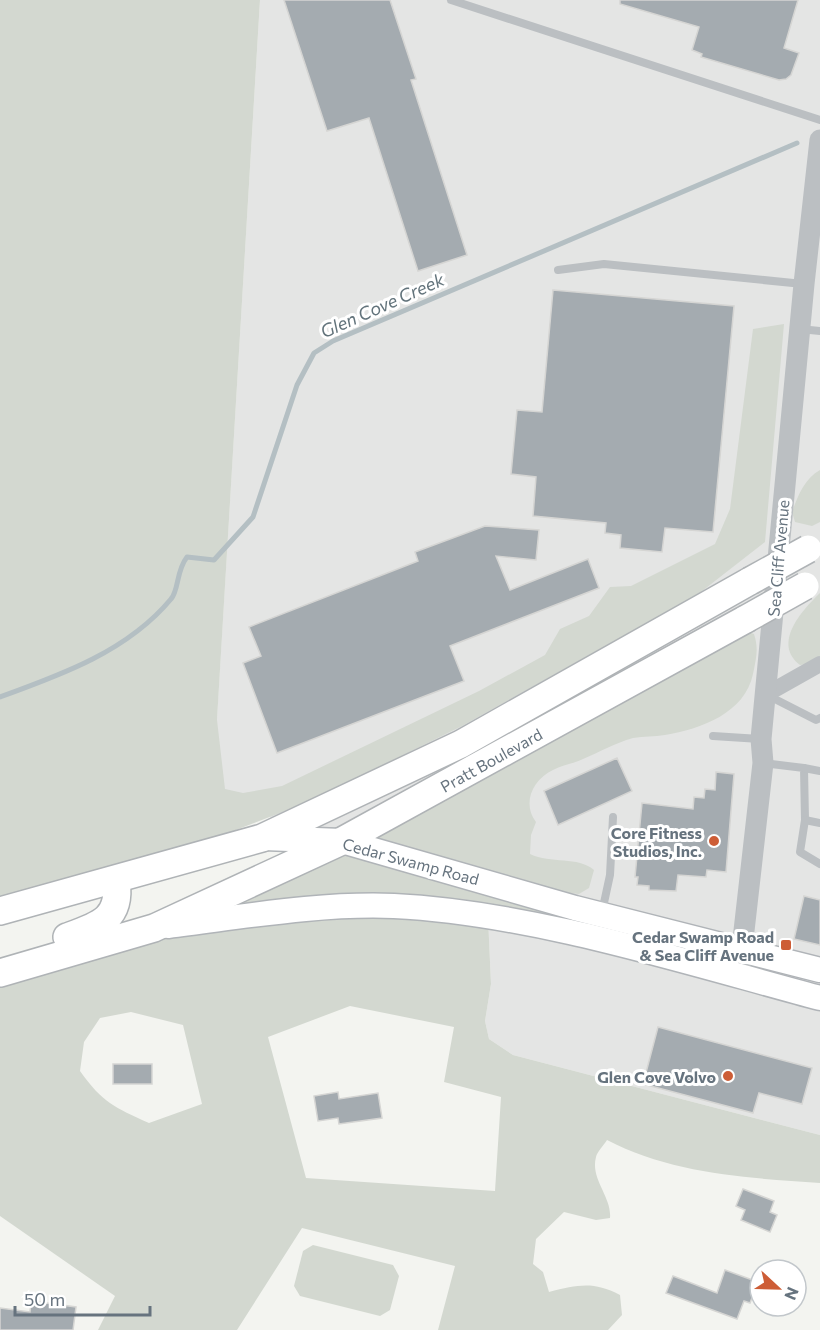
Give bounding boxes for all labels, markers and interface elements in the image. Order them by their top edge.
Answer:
water label: Glen Cove Creek [317,267,449,342]
street label: Sea Cliff Avenue [763,499,793,617]
street label: Pratt Boulevard [437,724,545,796]
place label: Core Fitness Studios, Inc. [611,823,702,860]
street label: Cedar Swamp Road [341,834,481,888]
marker: Core Fitness Studios, Inc. [707,834,721,848]
place label: Cedar Swamp Road & Sea Cliff Avenue [632,927,774,964]
marker: Cedar Swamp Road & Sea Cliff Avenue [779,938,793,952]
place label: Glen Cove Volvo [597,1067,716,1086]
marker: Glen Cove Volvo [721,1069,735,1083]
north arrow [748,1258,808,1318]
scale bar [15,1279,150,1317]
text: N [781,1285,803,1303]
text: 50 m [24,1288,65,1310]

